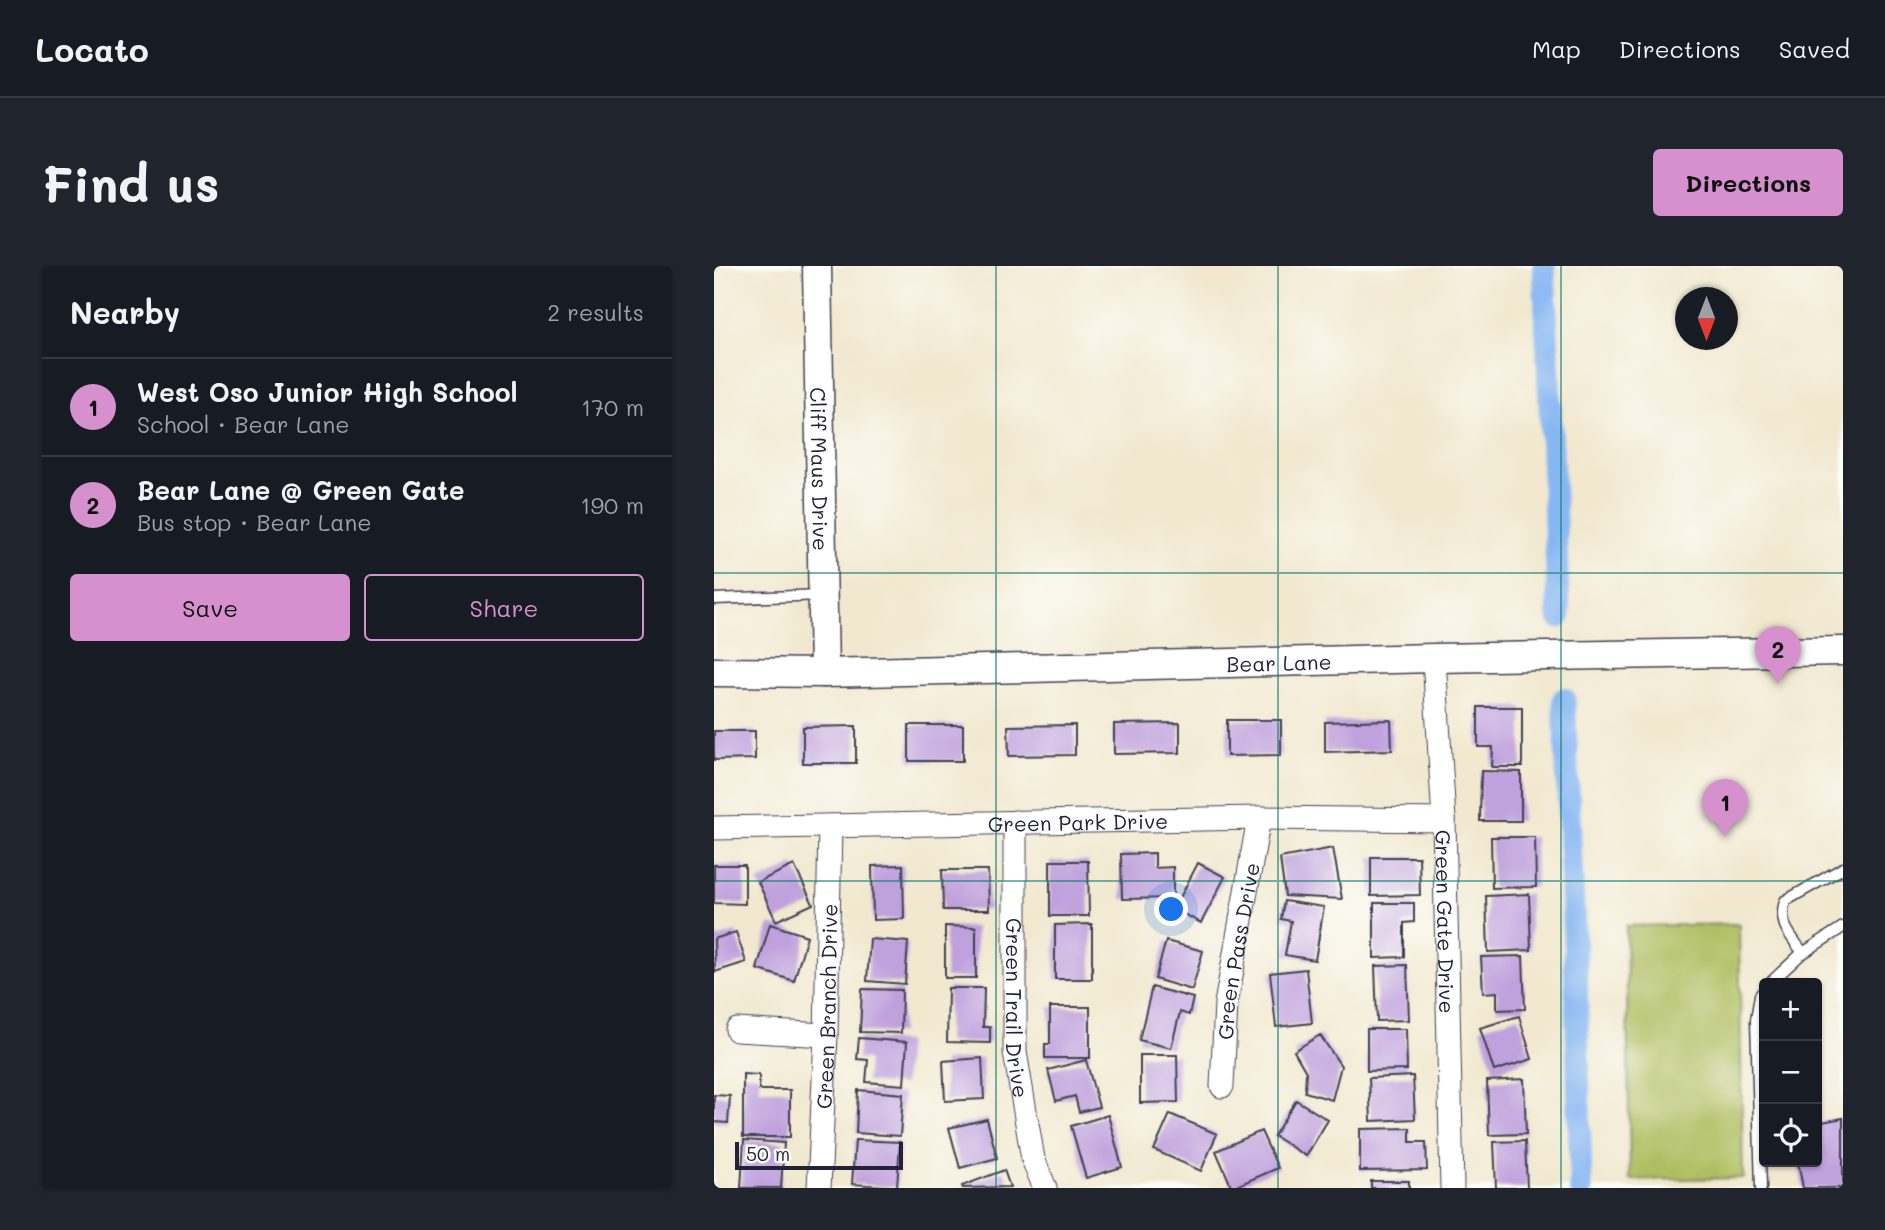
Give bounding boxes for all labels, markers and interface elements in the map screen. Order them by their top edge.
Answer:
text: Locato [35,27,149,70]
text: Map [1532,33,1581,64]
text: Directions [1619,33,1741,64]
text: Saved [1779,33,1850,64]
button: Directions [1653,149,1843,216]
text: Find us [42,151,220,214]
north arrow [1675,287,1738,350]
text: Nearby [70,292,180,332]
text: 2 results [547,297,644,327]
text: West Oso Junior High School [137,375,518,409]
street label: Cliff Maus Drive [806,387,835,551]
text: 1 [88,392,98,422]
text: 170 m [581,392,644,422]
text: School · Bear Lane [137,409,349,439]
text: Bear Lane @ Green Gate [137,473,464,507]
text: 2 [87,490,99,520]
text: 190 m [580,490,644,520]
text: Bus stop · Bear Lane [137,507,371,537]
button: Save [70,574,350,641]
button: Share [364,574,644,641]
pin: 2 [1755,626,1801,684]
street label: Bear Lane [1226,647,1332,677]
pin: 1 [1702,779,1748,837]
street label: Green Park Drive [988,806,1168,836]
street label: Green Gate Drive [1431,830,1462,1014]
street label: Green Pass Drive [1211,860,1264,1040]
your location [1154,892,1188,926]
street label: Green Branch Drive [809,903,842,1109]
street label: Green Trail Drive [1002,918,1036,1100]
map controls [1759,978,1822,1167]
button: + [1759,978,1822,1041]
button: − [1759,1041,1822,1104]
button: locate [1759,1104,1822,1167]
scale bar [735,1139,903,1171]
text: 50 m [746,1141,790,1166]

